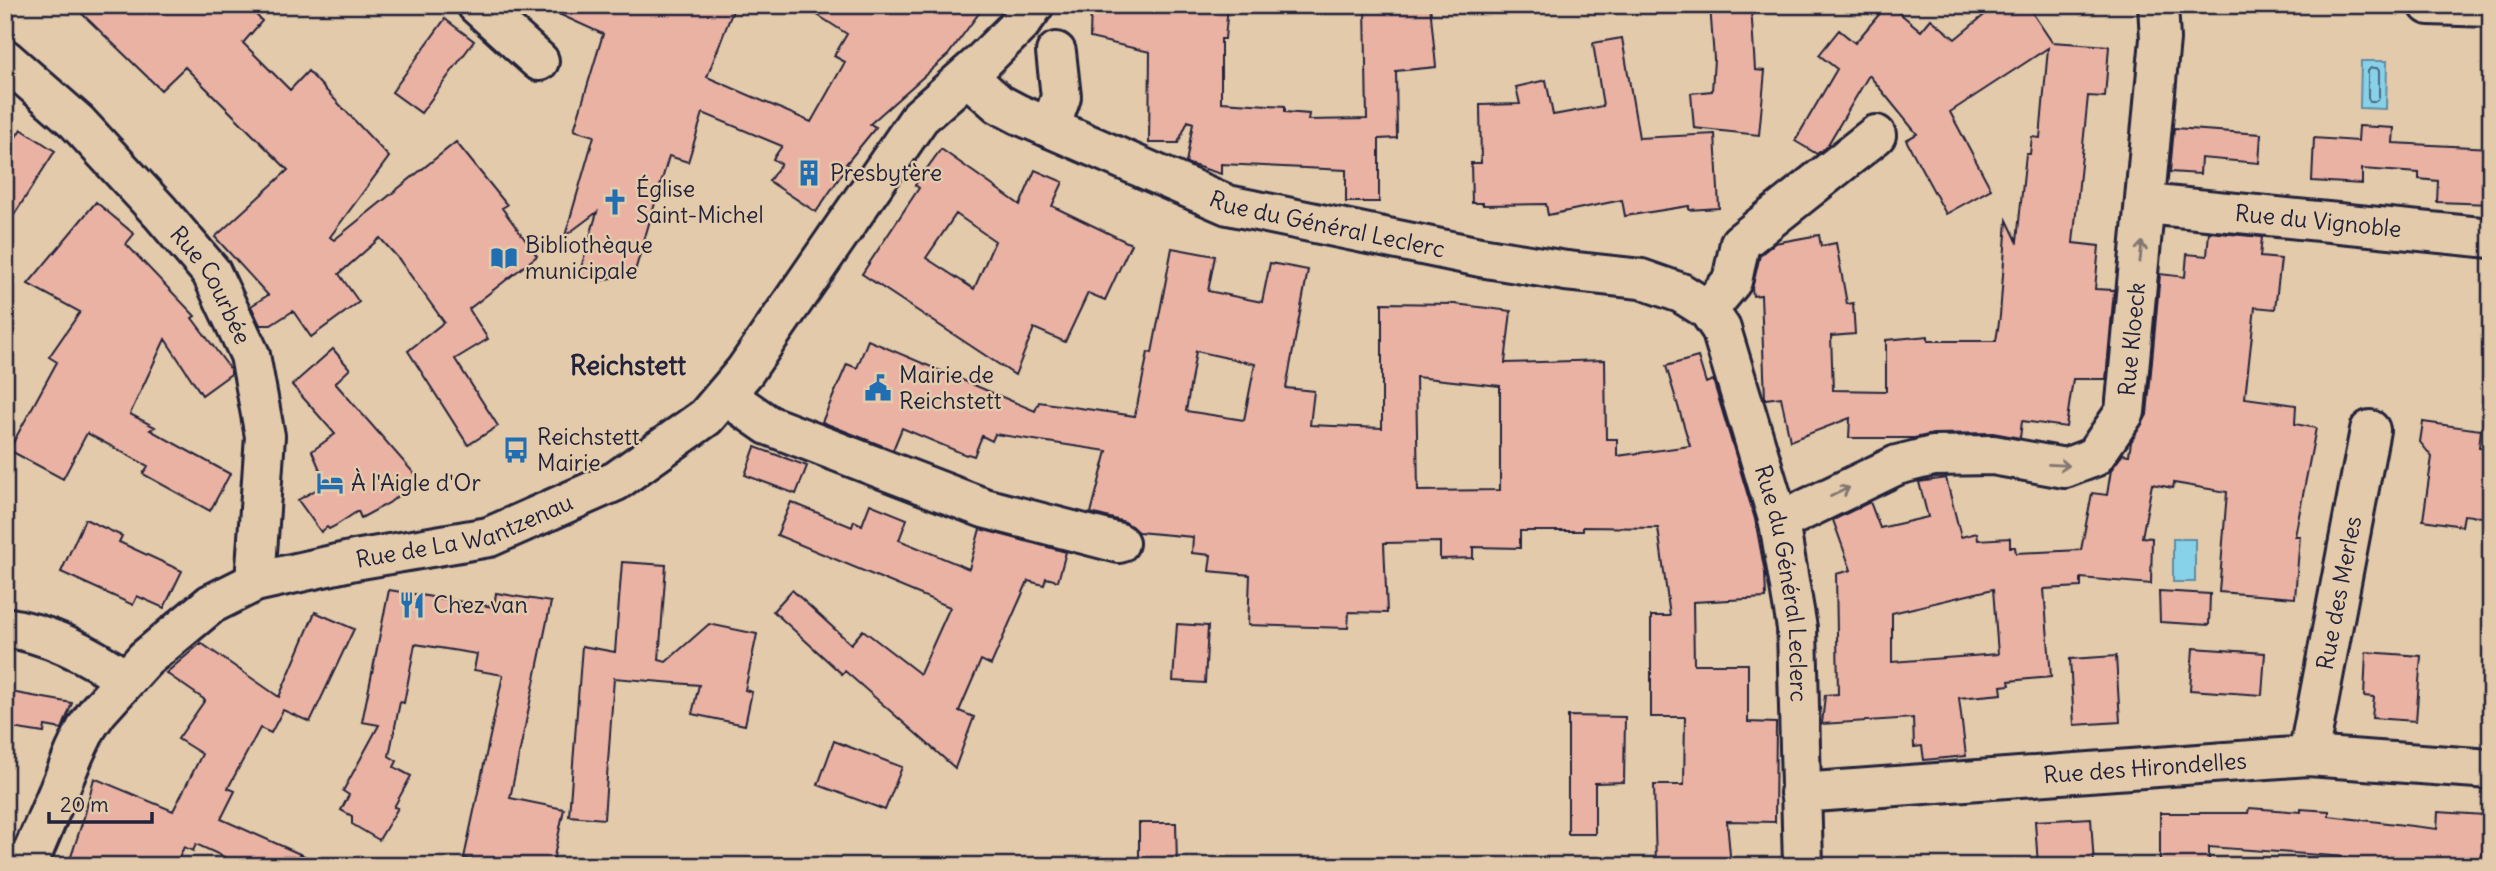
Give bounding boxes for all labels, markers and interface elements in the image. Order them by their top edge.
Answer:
building icon: Presbytère [794,158,824,188]
place label: Presbytère [830,158,942,187]
place label: Église Saint-Michel [636,174,764,229]
street label: Rue du Général Leclerc [1205,184,1448,263]
church icon: Église Saint-Michel [600,187,630,217]
street label: Rue du Vignoble [2234,198,2403,243]
street label: Rue Courbée [164,220,258,349]
place label: Bibliothèque municipale [525,230,653,285]
one-way arrow [2135,241,2148,264]
library icon: Bibliothèque municipale [489,243,519,273]
street label: Rue Kloeck [2112,281,2151,397]
district label: Reichstett [570,349,686,382]
place label: Mairie de Reichstett [899,360,1002,415]
public building icon: Mairie de Reichstett [863,373,893,403]
place label: Reichstett Mairie [537,422,640,477]
bus stop icon: Reichstett Mairie [501,435,531,465]
one-way arrow [2047,459,2070,472]
street label: Rue du Général Leclerc [1749,461,1814,702]
hotel icon: À l'Aigle d'Or [315,468,345,498]
place label: À l'Aigle d'Or [351,468,481,497]
one-way arrow [1829,485,1850,499]
street label: Rue de La Wantzenau [354,487,577,574]
street label: Rue des Merles [2310,514,2367,672]
restaurant icon: Chez van [397,590,427,620]
place label: Chez van [433,590,528,619]
street label: Rue des Hirondelles [2042,746,2248,789]
scale bar [49,780,152,824]
text: 20 m [60,791,109,818]

